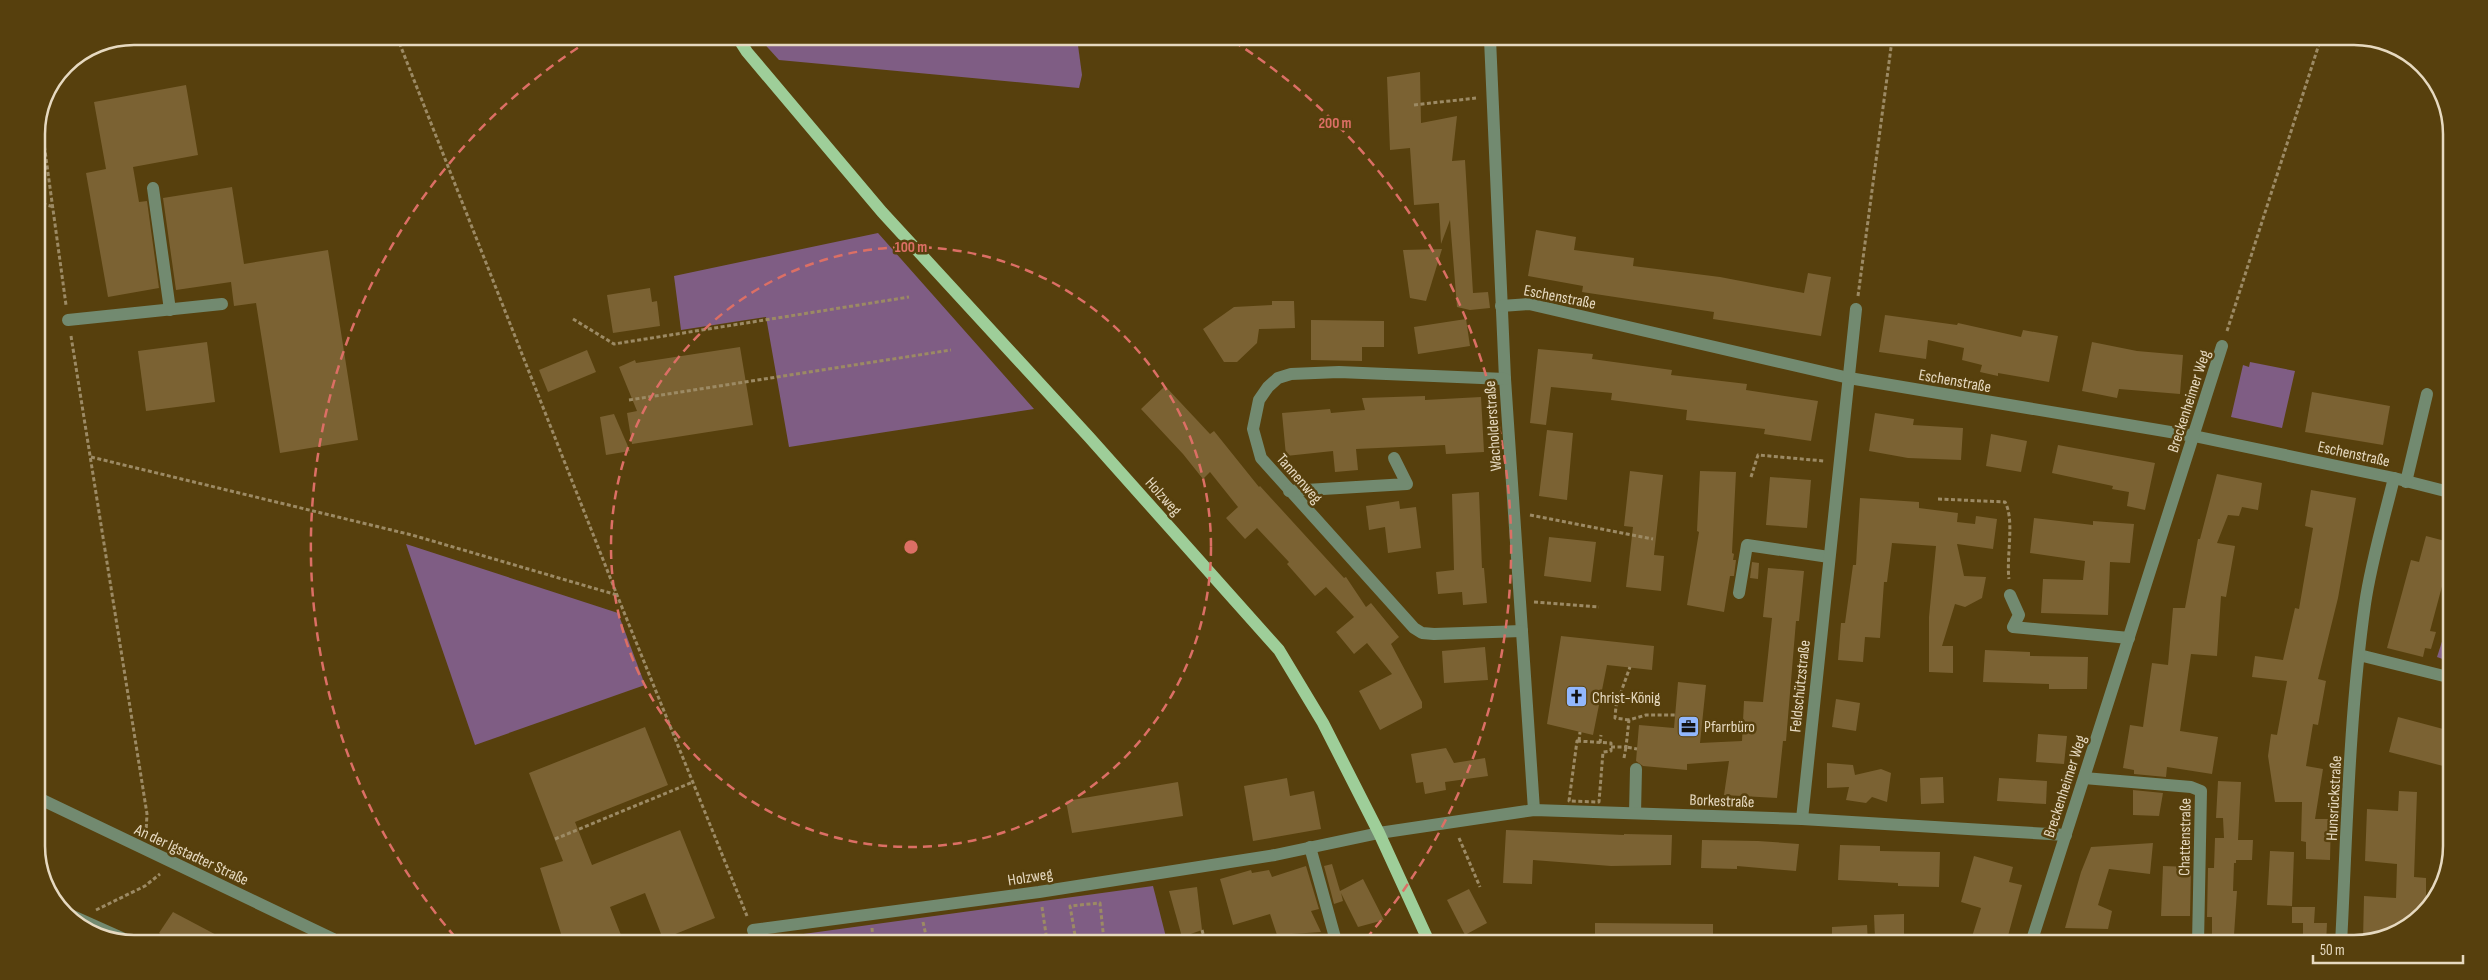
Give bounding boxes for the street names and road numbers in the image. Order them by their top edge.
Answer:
street label: Eschenstraße [1522,281,1597,314]
street label: Breckenheimer Weg [2164,348,2215,455]
street label: Eschenstraße [1917,366,1992,397]
street label: Wacholderstraße [1481,380,1506,472]
street label: Eschenstraße [2316,438,2391,471]
street label: Tannenweg [1272,450,1326,508]
street label: Holzweg [1141,474,1185,520]
street label: Feldschützstraße [1786,639,1815,733]
street label: Breckenheimer Weg [2040,733,2091,840]
street label: Hunsrückstraße [2323,755,2346,841]
street label: Borkestraße [1689,791,1755,812]
street label: Chattenstraße [2175,798,2196,876]
street label: An der Igstadter Straße [130,820,251,890]
street label: Holzweg [1006,865,1054,890]

